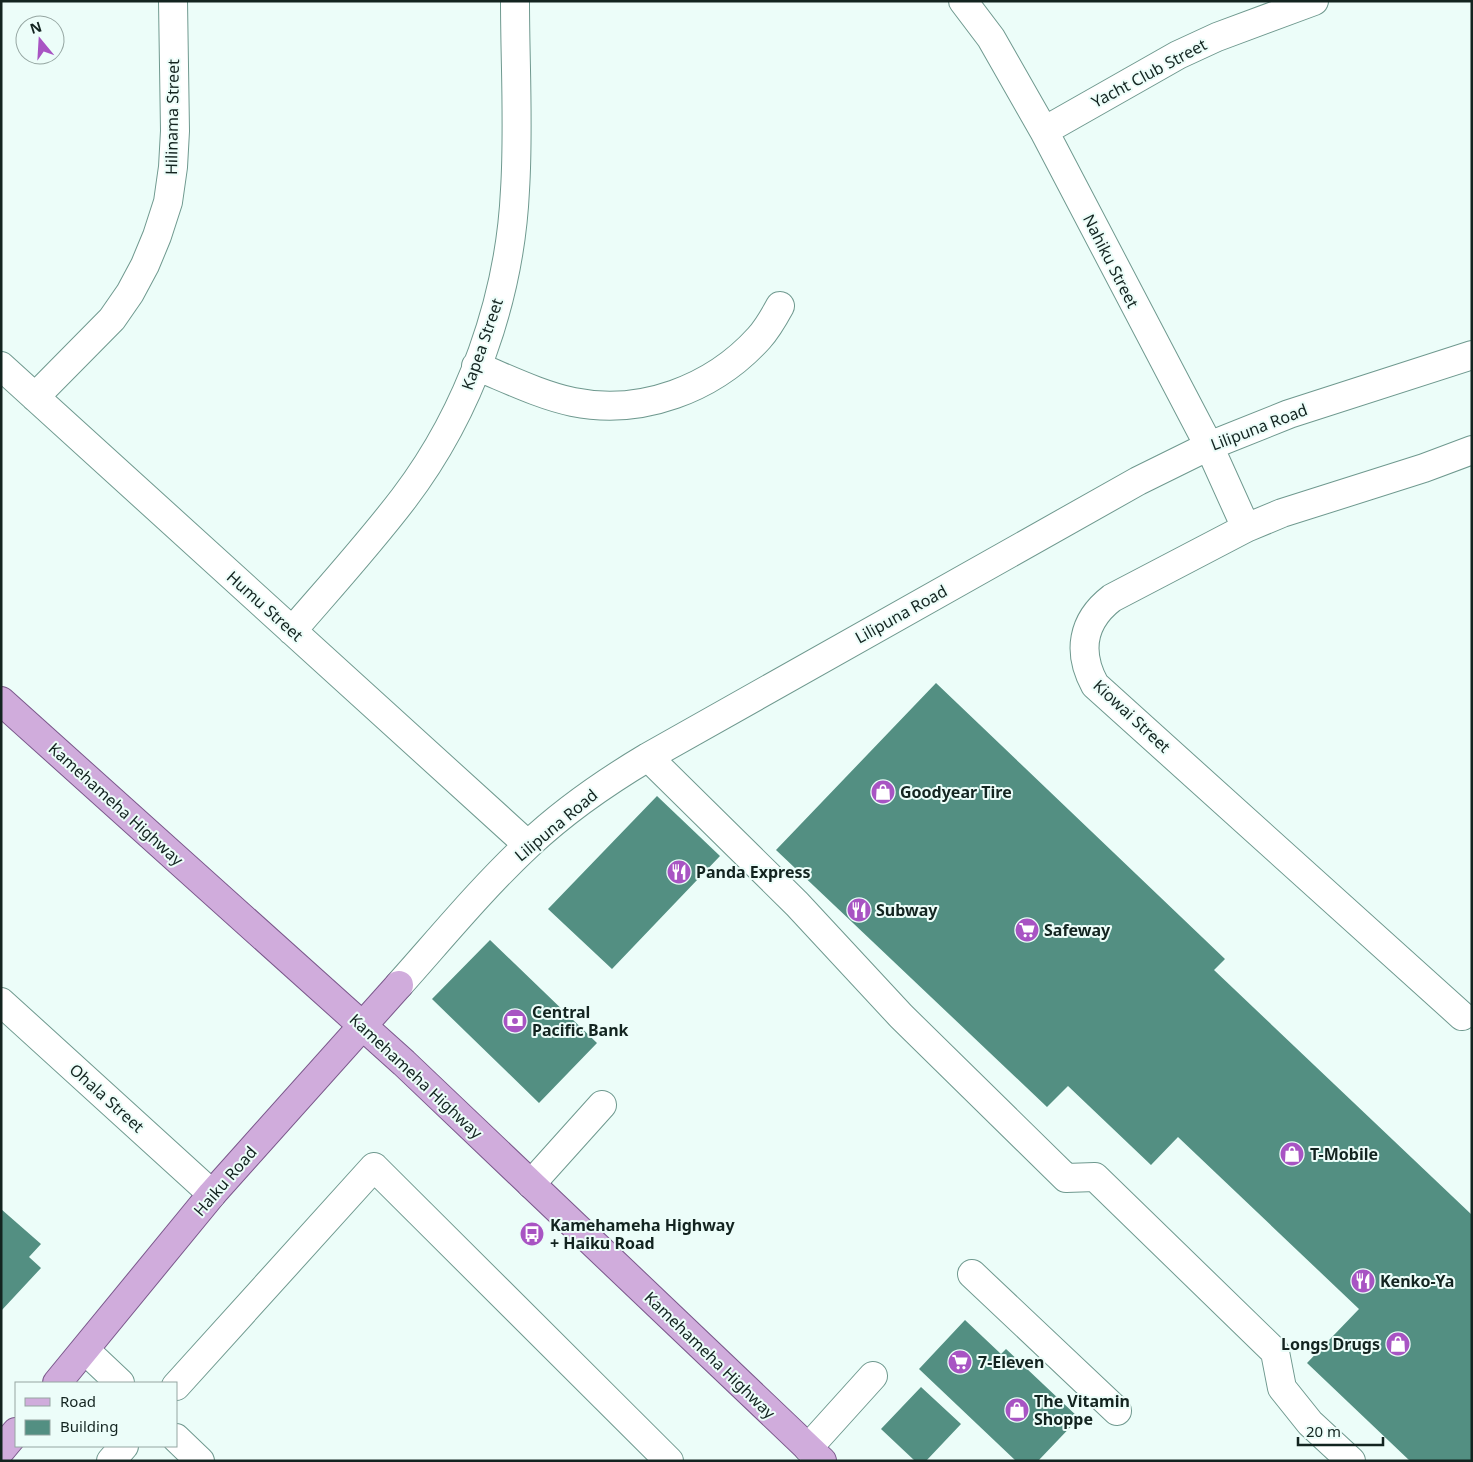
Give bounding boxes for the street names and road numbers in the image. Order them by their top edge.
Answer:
street label: Yacht Club Street [1088,33,1211,113]
street label: Hilinama Street [160,59,184,175]
street label: Nahiku Street [1078,210,1144,312]
street label: Kapea Street [456,295,508,393]
street label: Lilipuna Road [1207,398,1311,456]
street label: Humu Street [222,566,308,646]
street label: Lilipuna Road [851,580,951,648]
street label: Kiowai Street [1089,675,1175,758]
street label: Kamehameha Highway [44,738,189,871]
street label: Lilipuna Road [510,784,602,866]
street label: Kamehameha Highway [345,1009,488,1144]
street label: Ohala Street [65,1059,149,1138]
street label: Haiku Road [188,1141,262,1221]
street label: Kamehameha Highway [640,1287,781,1424]

